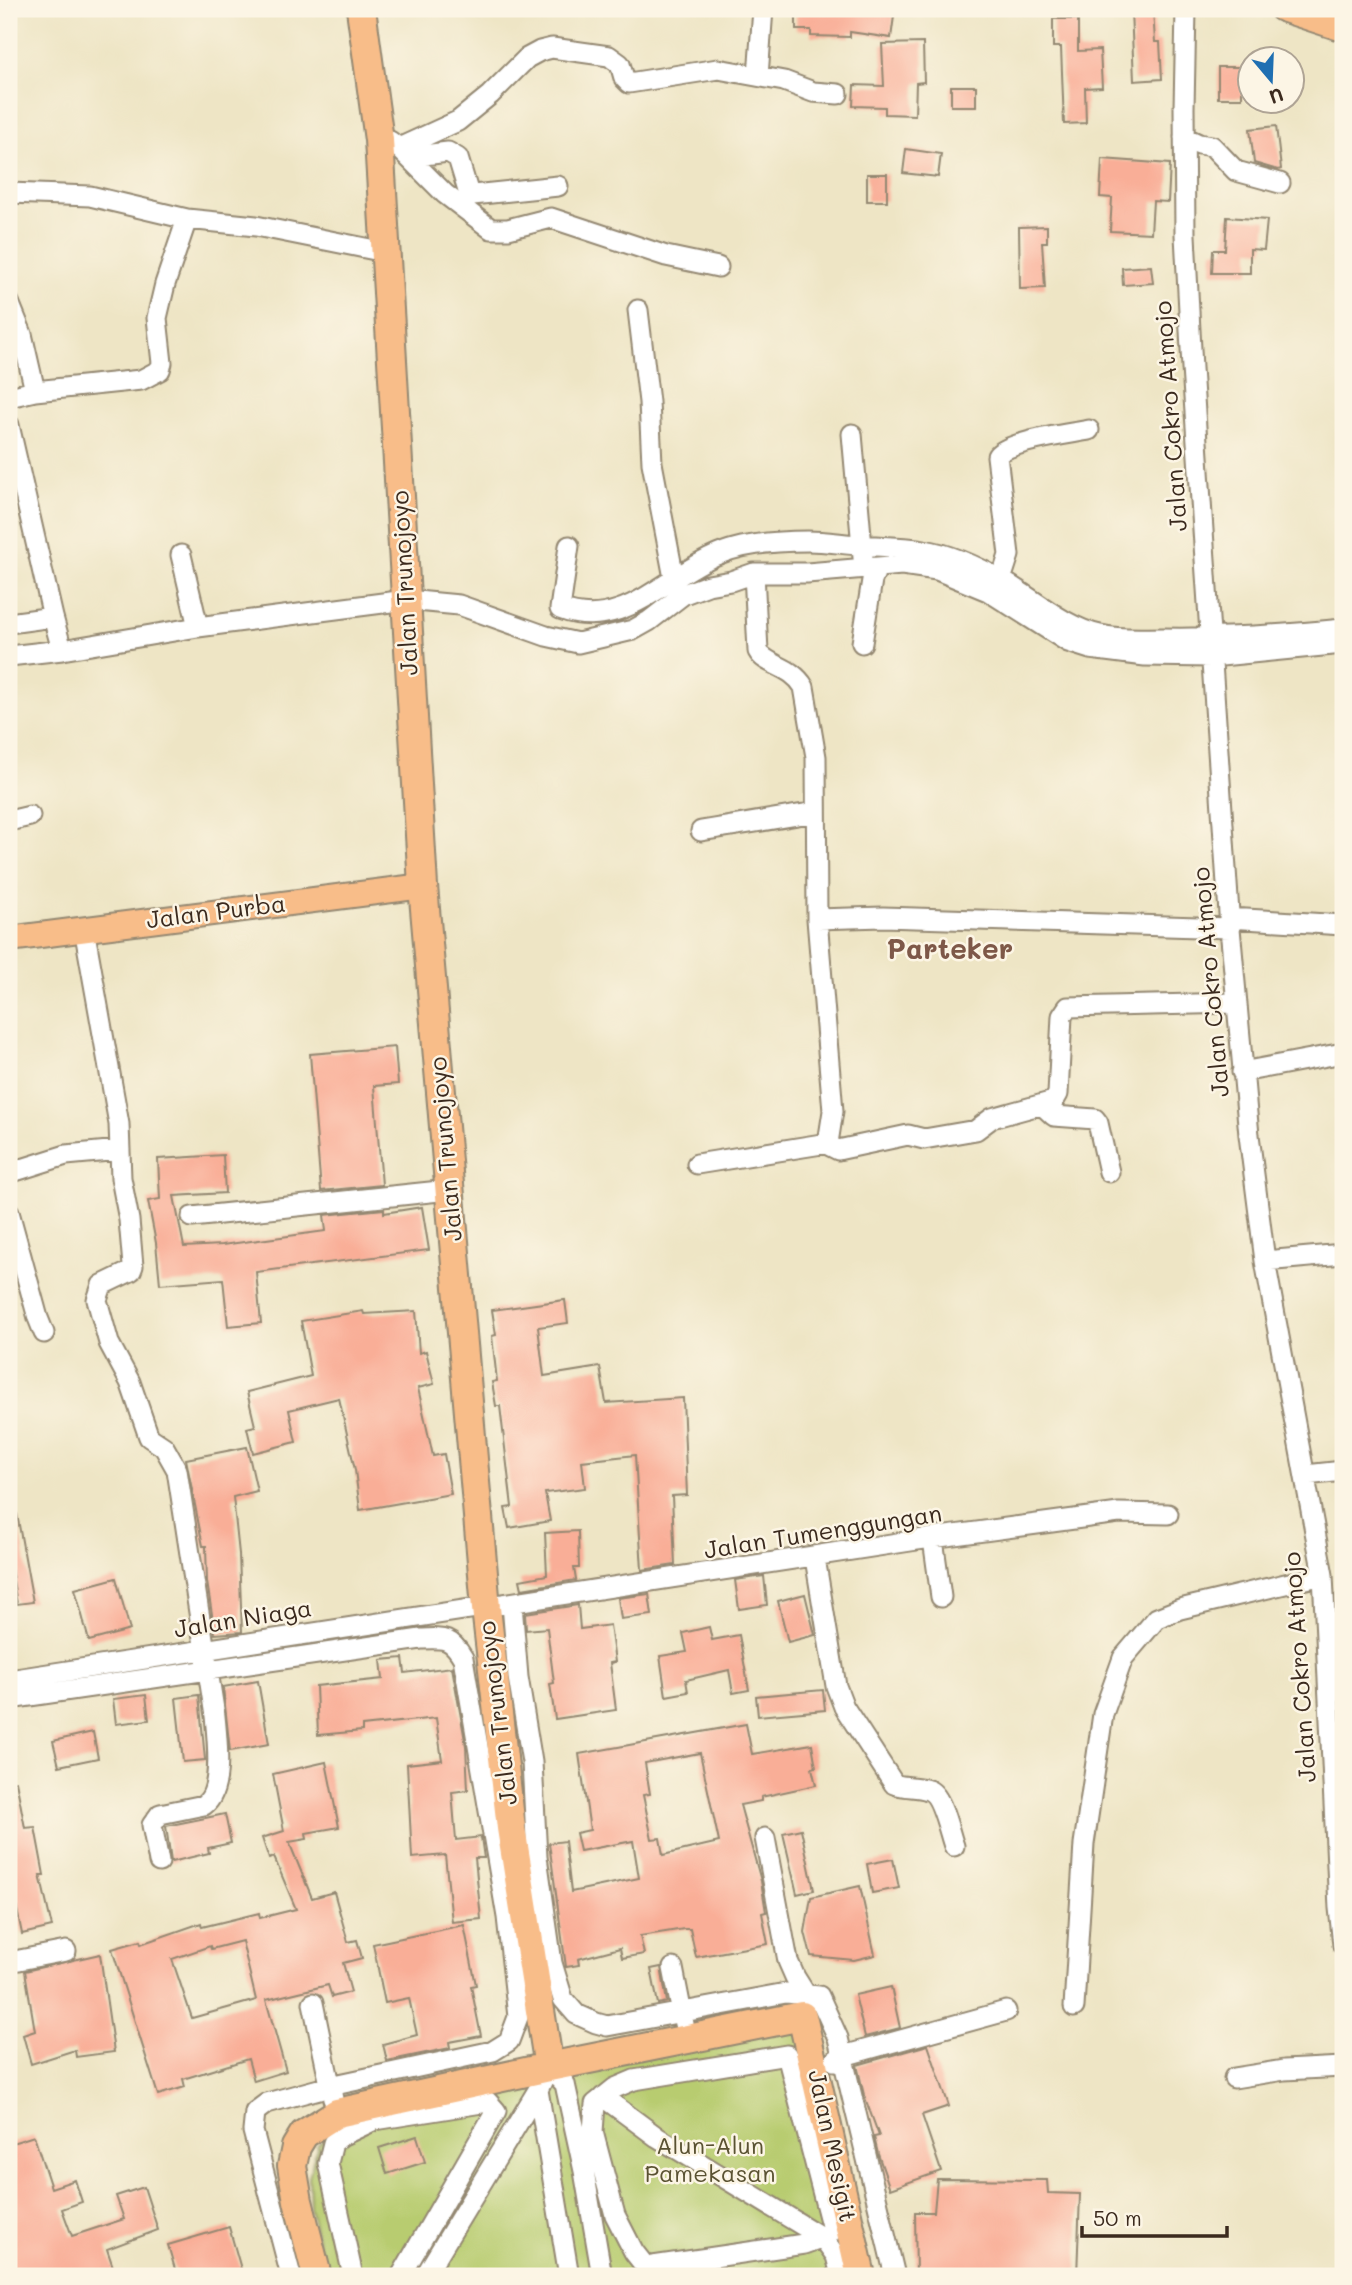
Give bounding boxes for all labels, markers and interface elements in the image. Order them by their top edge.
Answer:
north arrow [1236,46,1306,116]
text: U [1266,83,1287,111]
street label: Jalan Cokro Atmojo [1146,300,1193,532]
street label: Jalan Trunojoyo [383,490,424,676]
street label: Jalan Cokro Atmojo [1184,866,1235,1099]
street label: Jalan Purba [144,887,287,934]
district label: Parteker [887,930,1013,966]
street label: Jalan Trunojoyo [421,1056,468,1243]
street label: Jalan Tumenggungan [702,1496,944,1565]
street label: Jalan Cokro Atmojo [1275,1551,1322,1783]
street label: Jalan Niaga [172,1591,314,1644]
street label: Jalan Trunojoyo [470,1619,523,1807]
street label: Jalan Mesigit [802,2067,865,2225]
park label: Alun-Alun Pamekasan [644,2129,776,2188]
scale bar [1082,2194,1228,2238]
text: 50 m [1093,2204,1142,2231]

